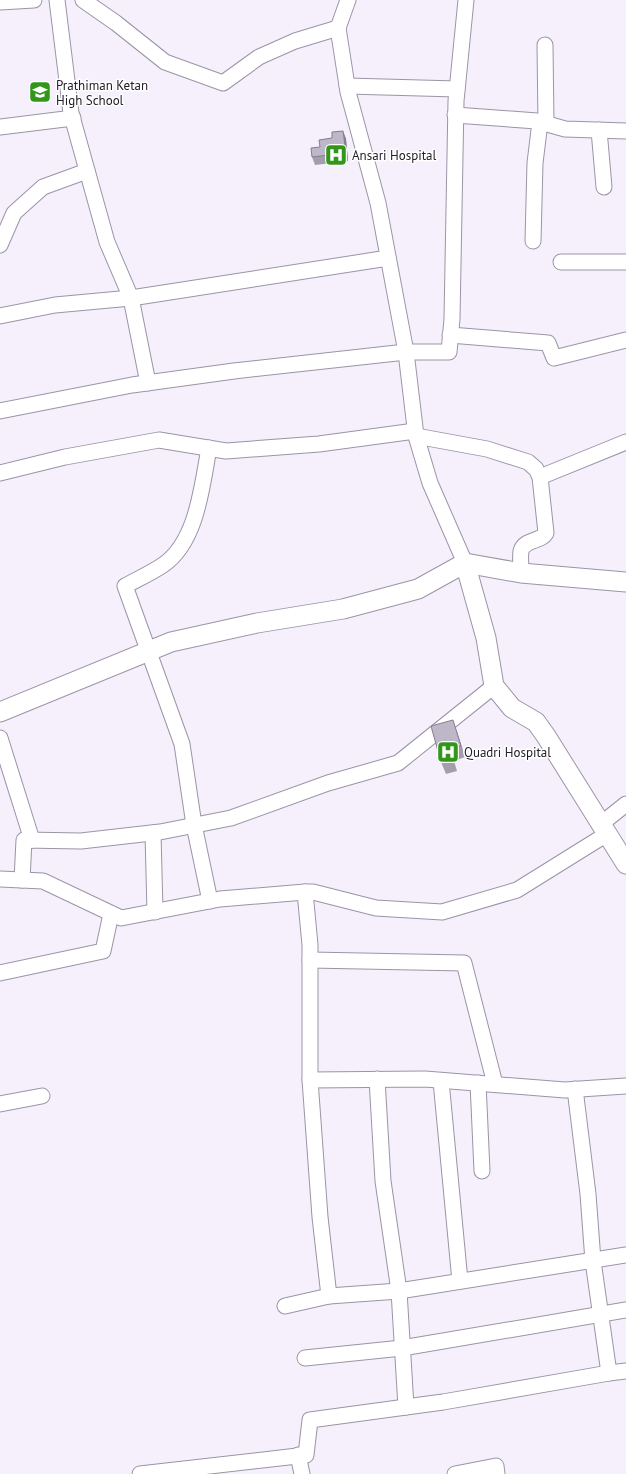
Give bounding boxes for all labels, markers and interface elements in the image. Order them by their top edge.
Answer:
place label: Prathiman Ketan High School [56,77,148,109]
school or university icon: Prathiman Ketan High School [27,79,53,105]
hospital icon: Ansari Hospital [323,142,349,168]
place label: Ansari Hospital [352,147,437,164]
hospital icon: Quadri Hospital [435,739,461,765]
place label: Quadri Hospital [464,744,551,761]

